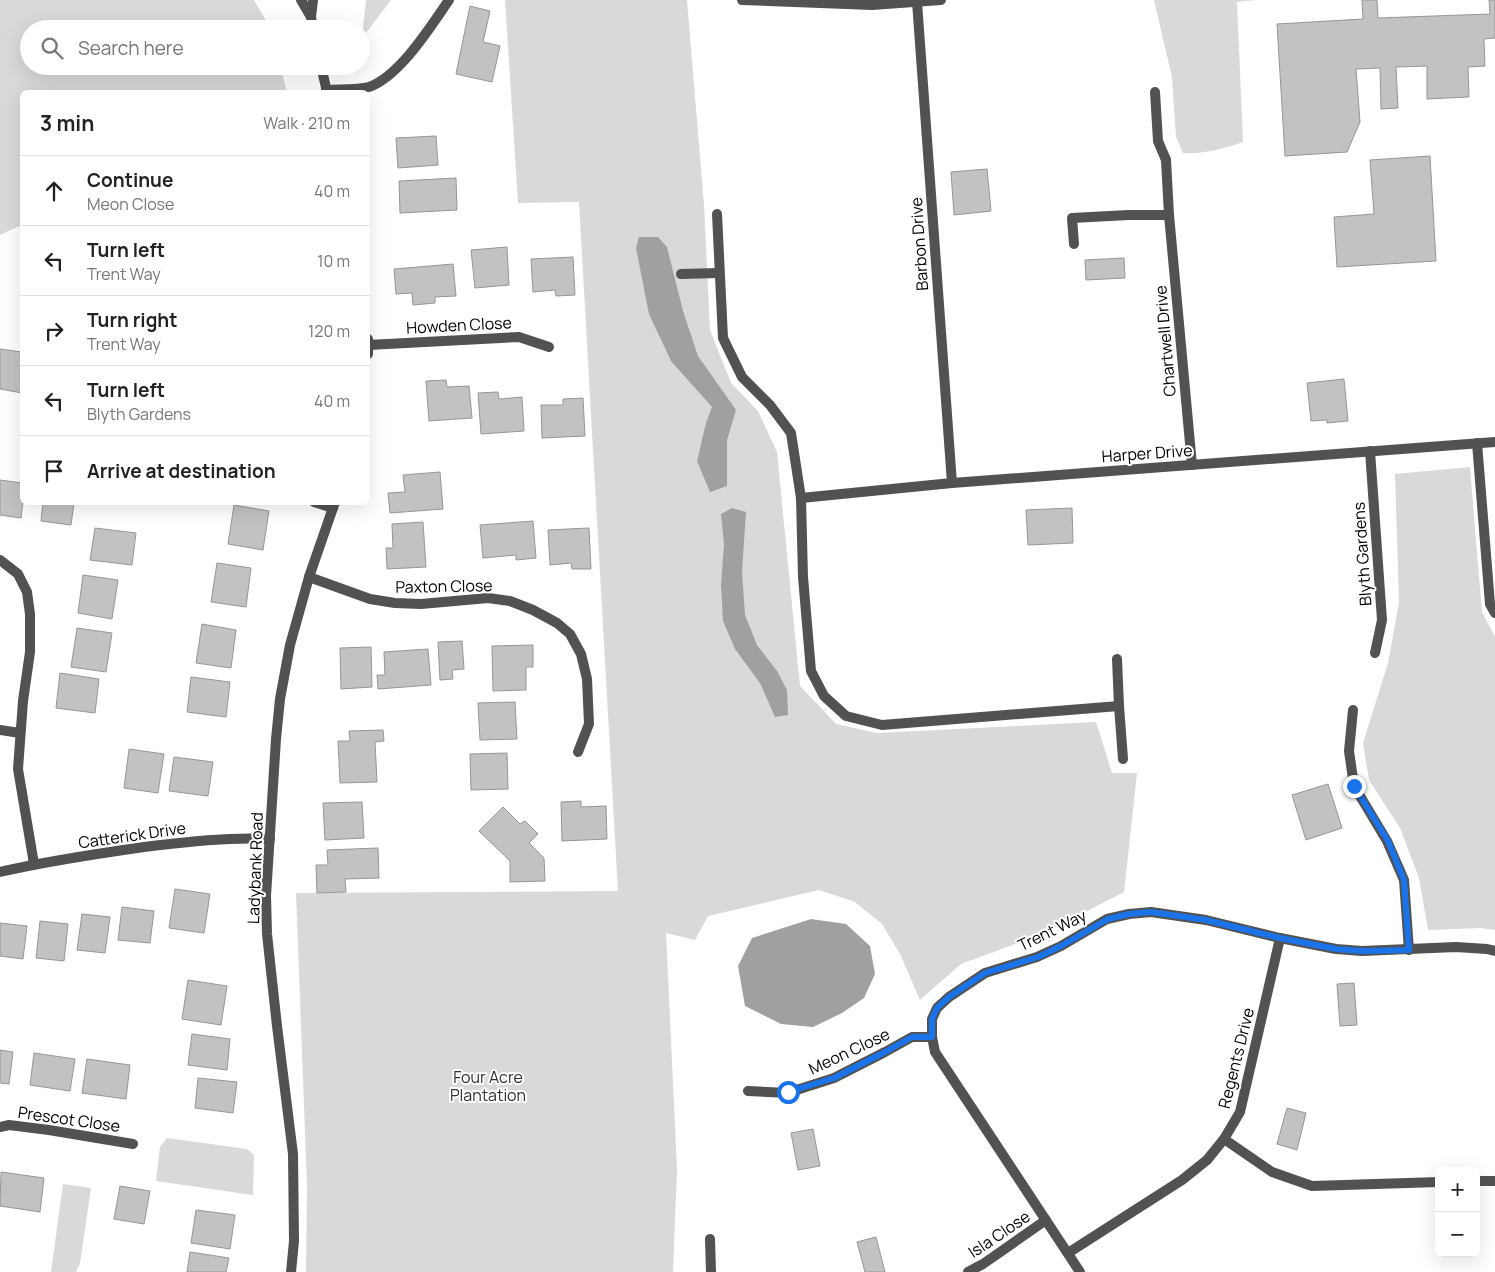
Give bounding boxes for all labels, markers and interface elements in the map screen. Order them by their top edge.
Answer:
search box [20,20,370,75]
icon: search [38,34,66,62]
text: Search here [78,35,184,61]
text: 3 min [40,109,94,137]
text: Walk · 210 m [263,112,350,134]
text: Continue [87,167,173,193]
icon: ahead [40,177,68,205]
text: 40 m [314,180,350,202]
text: Meon Close [87,193,174,215]
street label: Barbon Drive [905,197,933,291]
text: Turn left [87,237,165,263]
icon: left [40,247,68,275]
text: 10 m [317,250,350,272]
text: Trent Way [87,263,161,285]
street label: Chartwell Drive [1149,285,1181,397]
text: Turn right [87,307,177,333]
street label: Howden Close [406,311,512,339]
icon: right [40,317,68,345]
text: 120 m [308,320,350,342]
text: Trent Way [87,333,161,355]
text: Turn left [87,377,165,403]
icon: left [40,387,68,415]
text: 40 m [314,390,350,412]
text: Blyth Gardens [87,403,191,425]
street label: Harper Drive [1101,439,1193,467]
icon: arrive [40,457,68,485]
text: Arrive at destination [87,458,276,484]
street label: Blyth Gardens [1347,501,1377,607]
street label: Paxton Close [395,574,493,598]
route end [1343,775,1366,798]
street label: Ladybank Road [242,812,268,924]
street label: Catterick Drive [77,817,187,853]
street label: Trent Way [1014,904,1090,956]
street label: Regents Drive [1213,1005,1259,1111]
street label: Meon Close [805,1023,893,1079]
park label: Four Acre Plantation [450,1066,526,1106]
route start [777,1081,800,1104]
street label: Prescot Close [16,1101,122,1137]
map controls [1435,1167,1480,1257]
button: + [1435,1167,1480,1212]
street label: Isla Close [964,1205,1034,1263]
button: − [1435,1212,1480,1257]

